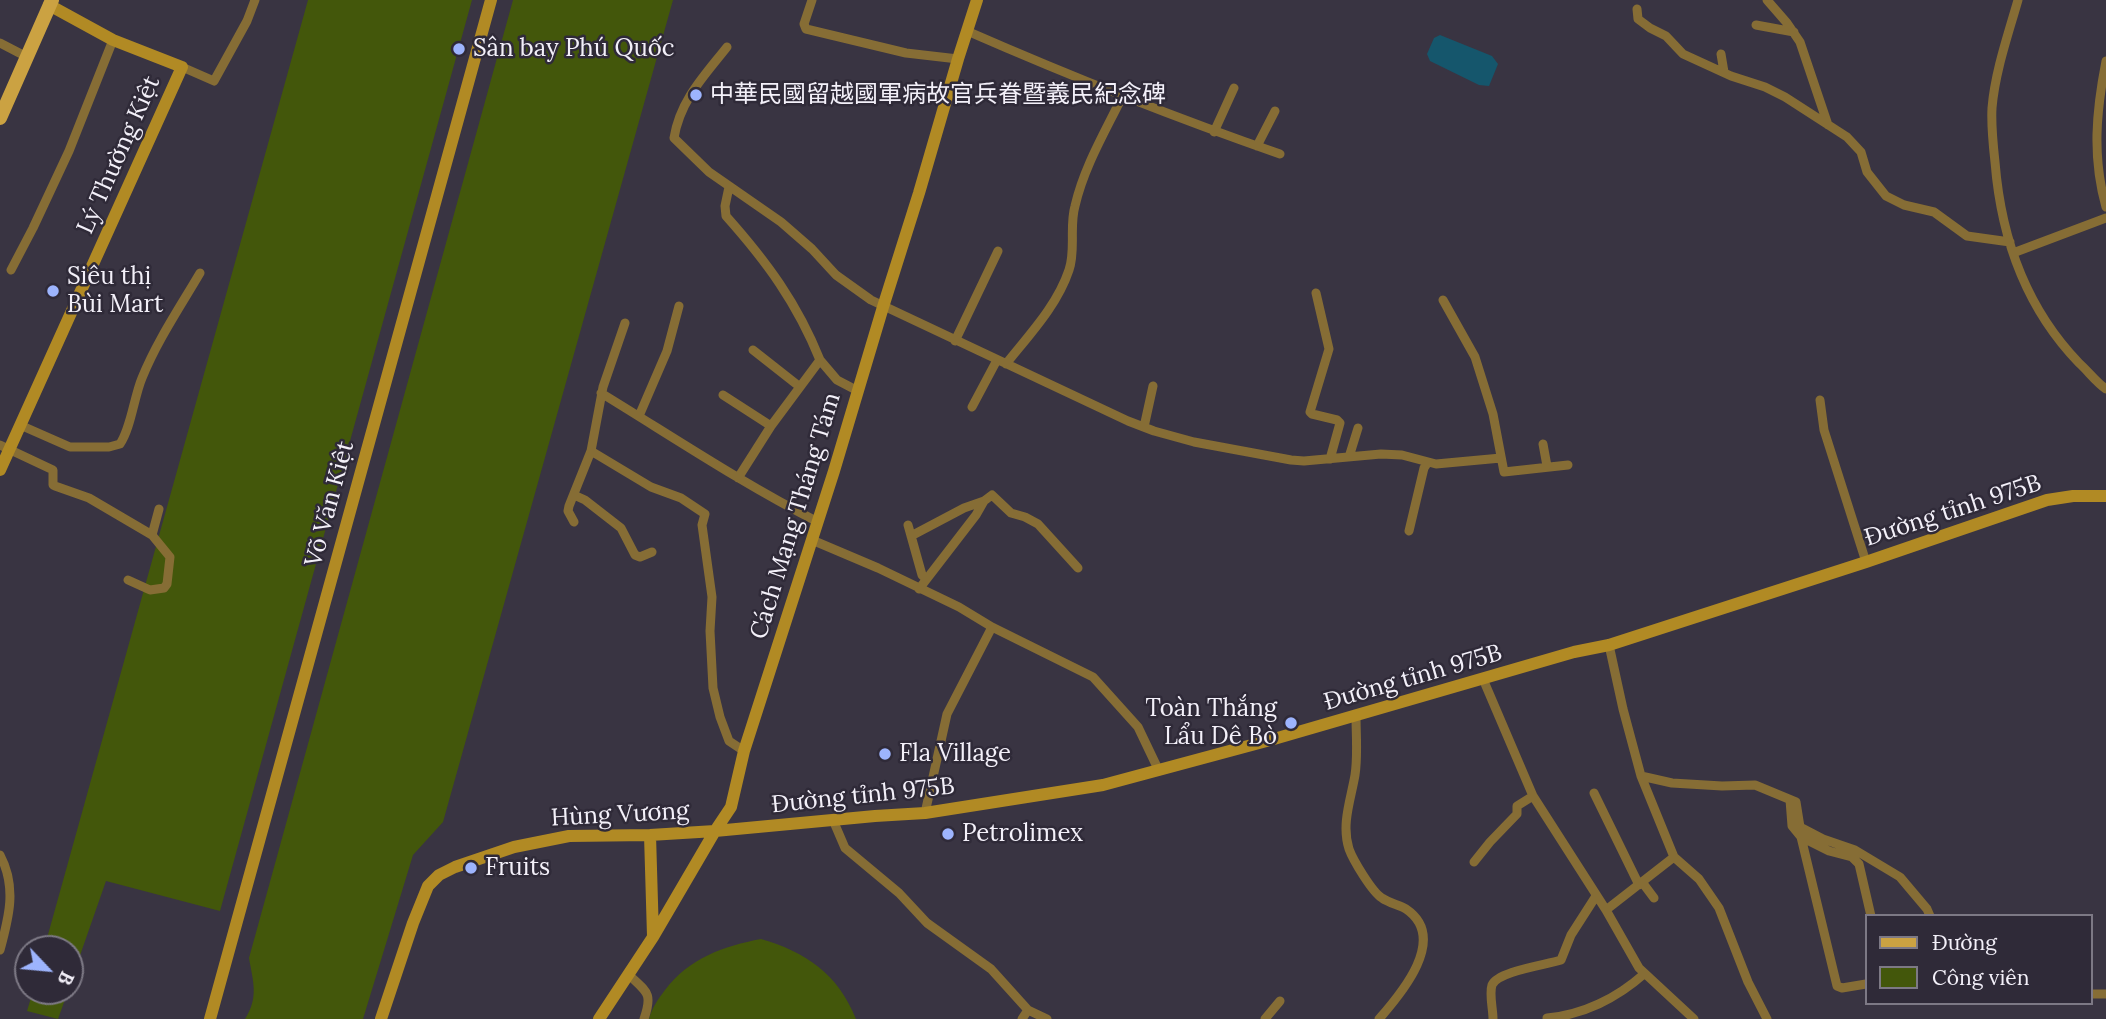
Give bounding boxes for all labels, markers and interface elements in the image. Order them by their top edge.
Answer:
place label: Sân bay Phú Quốc [473,35,675,63]
marker: Sân bay Phú Quốc [451,41,467,57]
street label: Lý Thường Kiệt [71,72,167,238]
place label: 中華民國留越國軍病故官兵眷暨義民紀念碑 [710,81,1166,109]
marker: 中華民國留越國軍病故官兵眷暨義民紀念碑 [688,87,704,103]
place label: Siêu thị Bùi Mart [67,263,163,319]
marker: Siêu thị Bùi Mart [45,283,61,299]
street label: Cách Mạng Tháng Tám [745,389,847,643]
street label: Võ Văn Kiệt [299,438,361,570]
street label: Đường tỉnh 975B [1861,469,2045,553]
street label: Đường tỉnh 975B [1321,639,1505,717]
place label: Toàn Thắng Lẩu Dê Bò [1146,695,1277,751]
marker: Toàn Thắng Lẩu Dê Bò [1283,715,1299,731]
place label: Fla Village [899,740,1011,768]
marker: Fla Village [877,746,893,762]
street label: Đường tỉnh 975B [770,772,956,820]
street label: Hùng Vương [550,797,690,833]
place label: Petrolimex [962,820,1083,848]
marker: Petrolimex [940,826,956,842]
place label: Fruits [485,854,550,882]
marker: Fruits [463,860,479,876]
legend [1864,914,2092,1005]
text: Đường [1932,929,1997,956]
north arrow [14,935,84,1005]
text: Công viên [1932,964,2029,991]
text: B [53,967,80,989]

